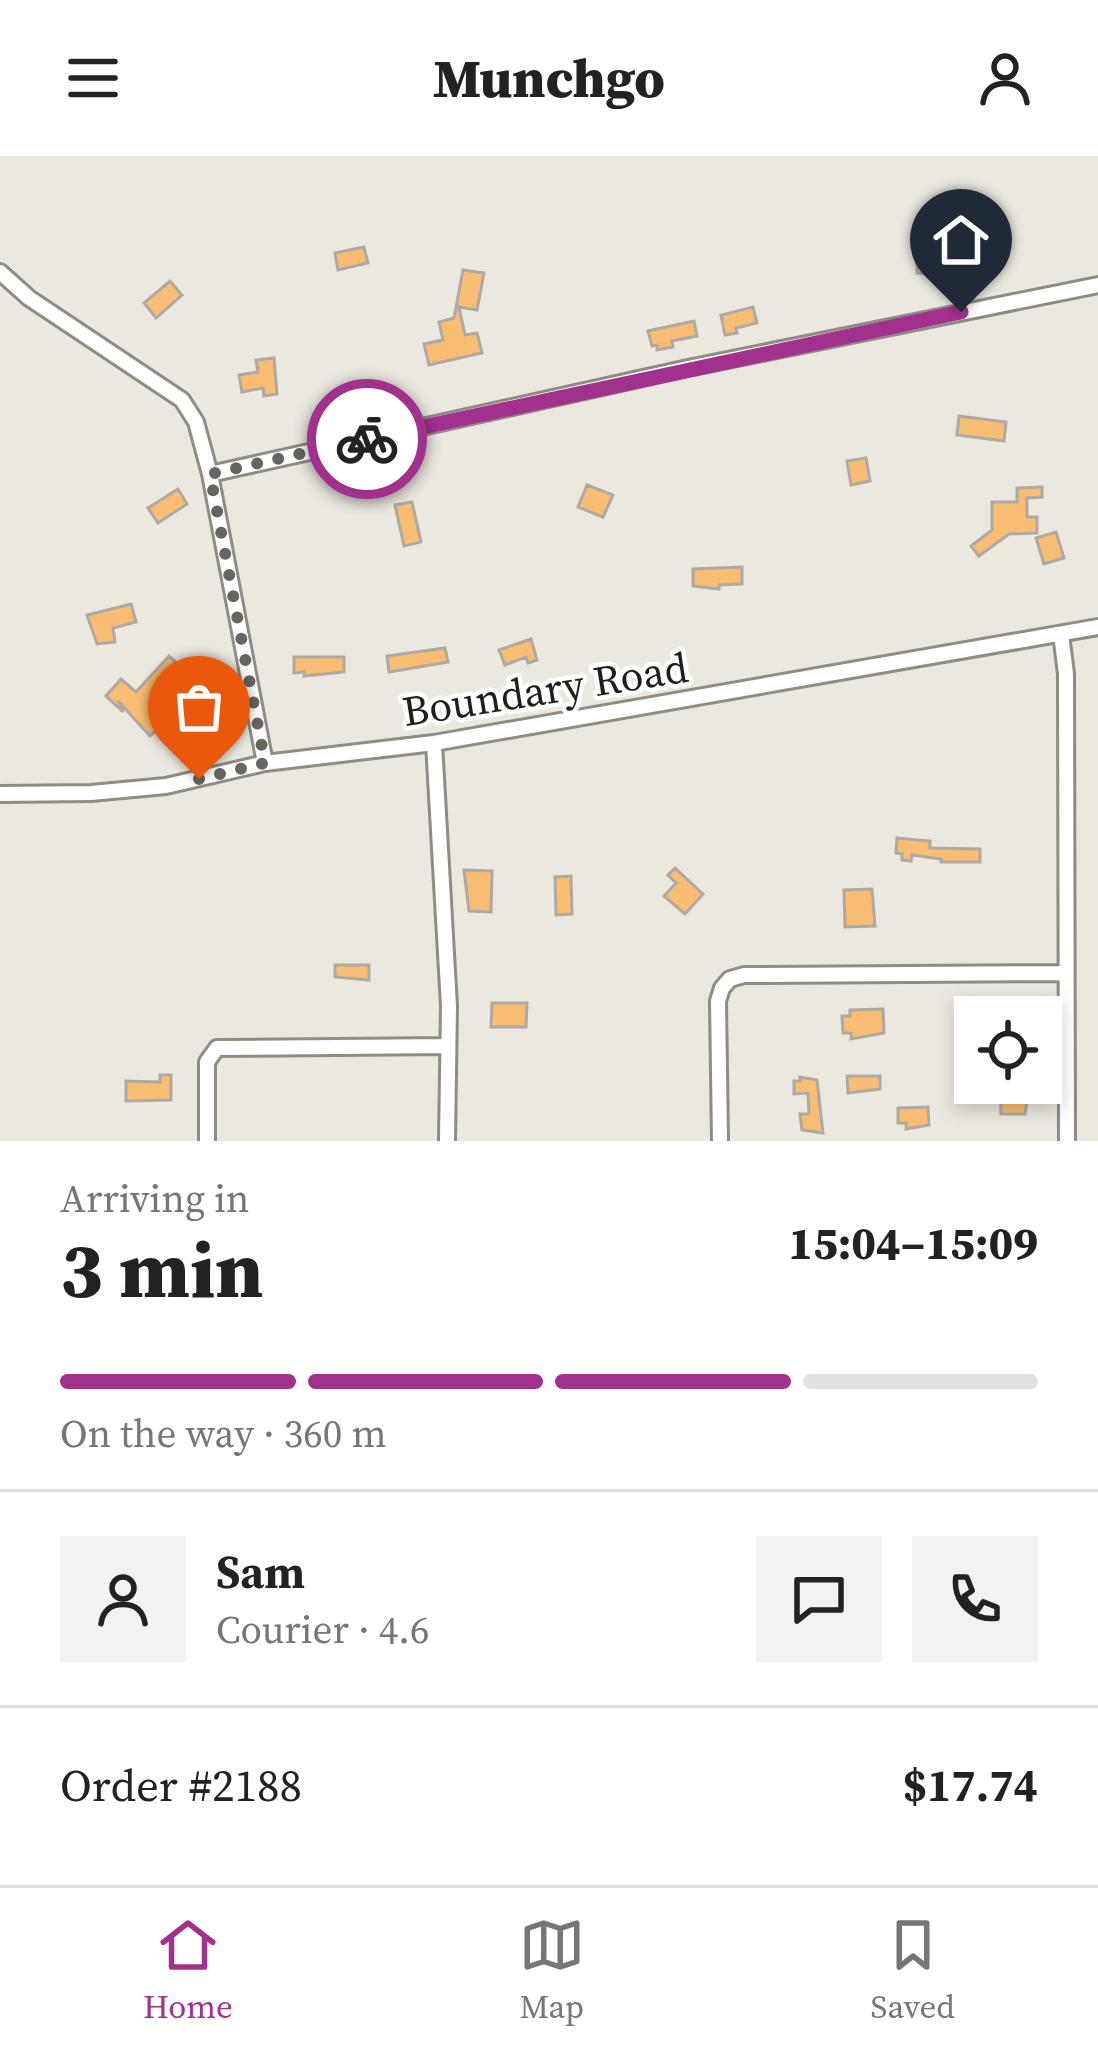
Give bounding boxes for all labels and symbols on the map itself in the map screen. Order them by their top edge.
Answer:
pin [910,189,1012,312]
courier [307,379,427,499]
street label: Boundary Road [398,638,692,740]
pin [148,656,250,779]

